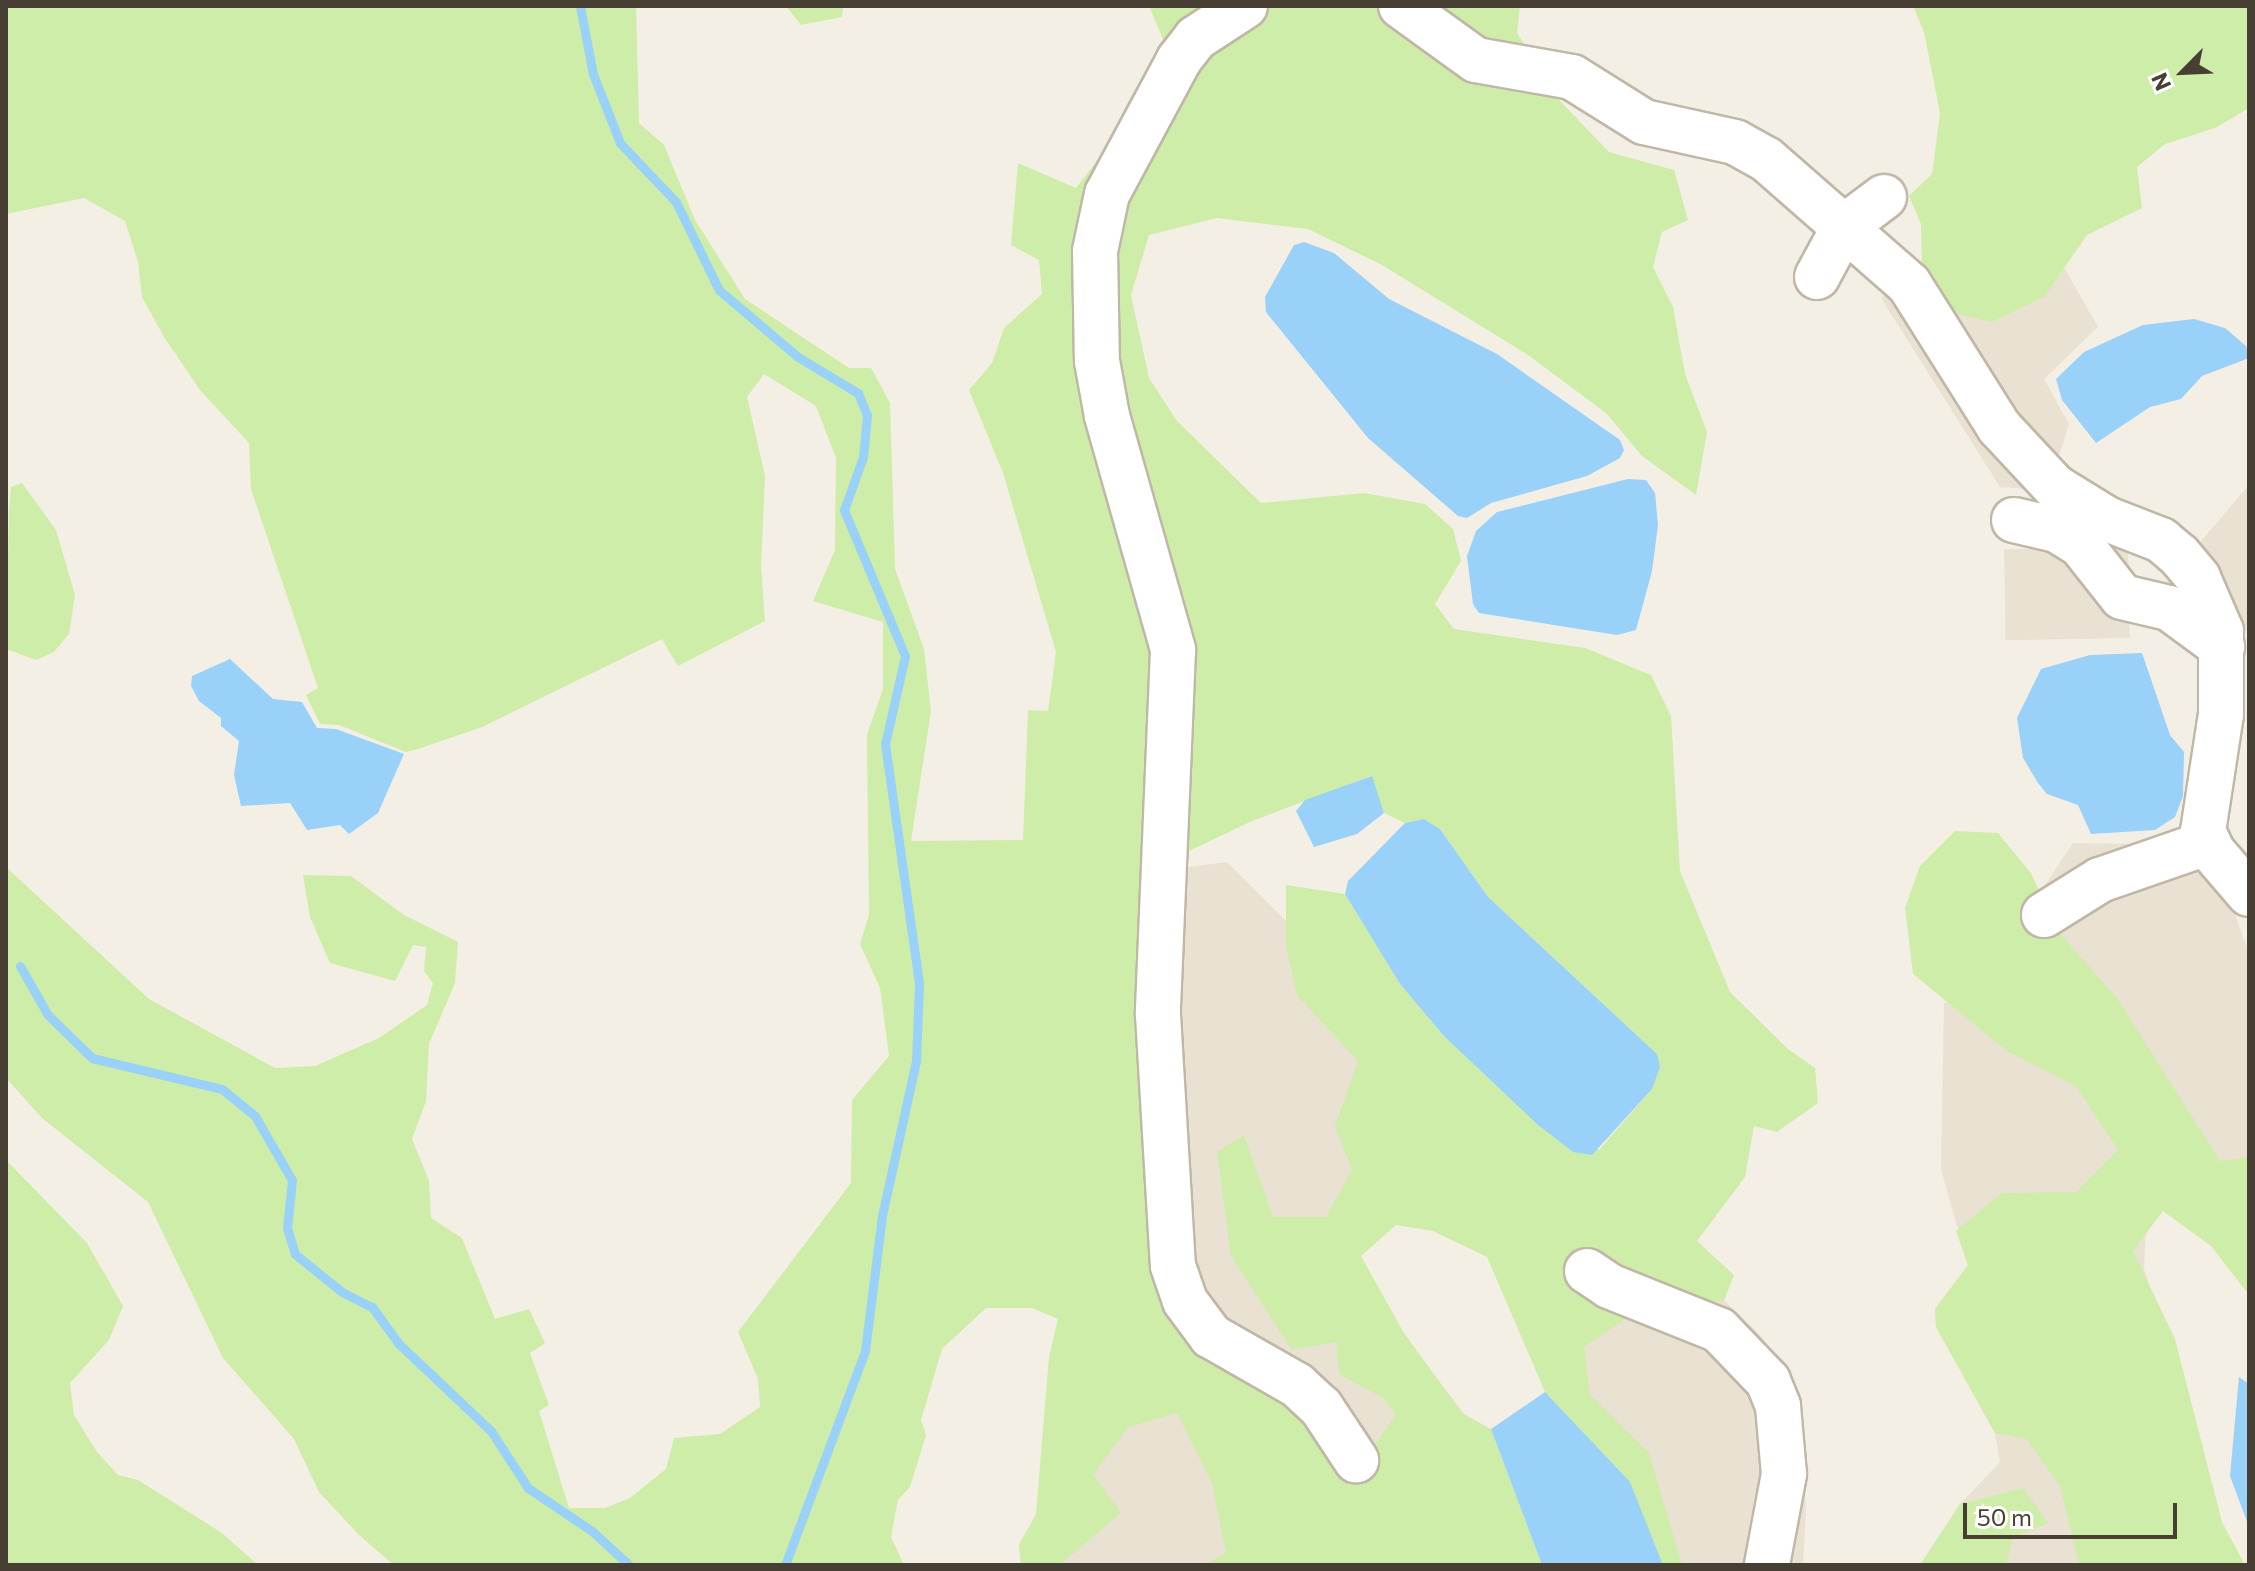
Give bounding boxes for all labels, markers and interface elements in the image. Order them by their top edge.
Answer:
north arrow [2143,32,2223,112]
text: N [2145,69,2176,95]
scale bar [1967,1487,2181,1537]
text: 50 m [1977,1502,2032,1531]

